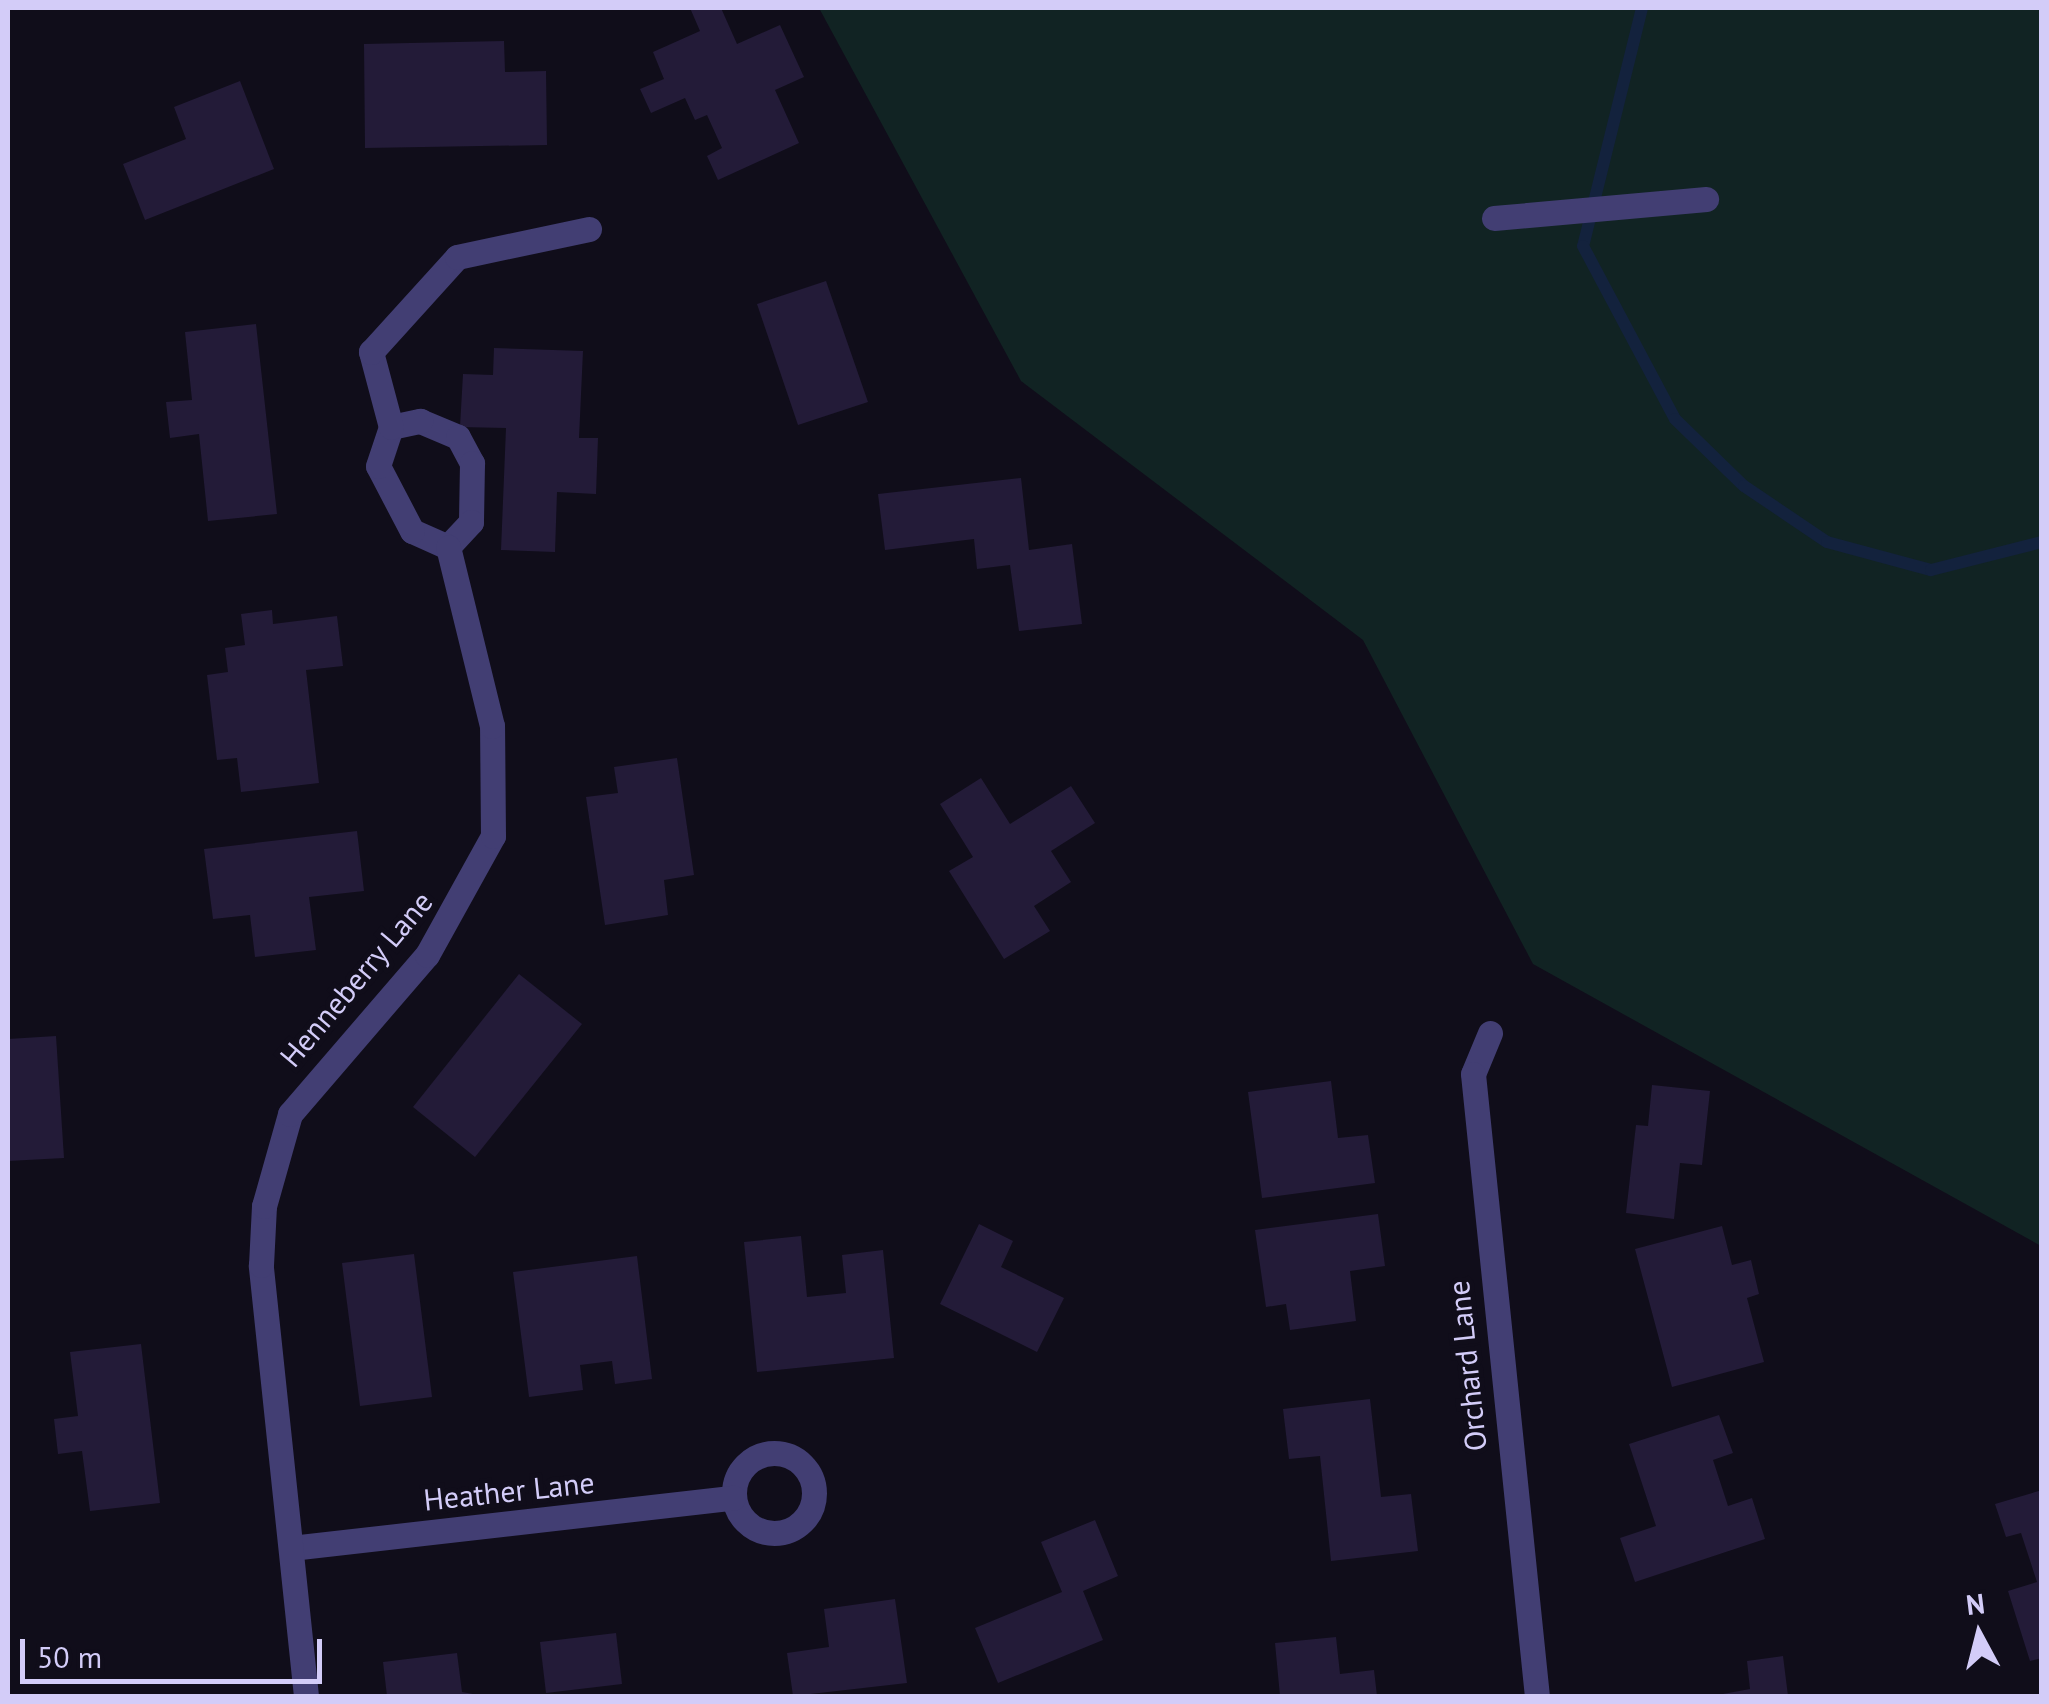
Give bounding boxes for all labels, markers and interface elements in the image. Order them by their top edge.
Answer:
street label: Henneberry Lane [272,884,440,1074]
street label: Orchard Lane [1440,1279,1494,1453]
street label: Heather Lane [422,1464,596,1518]
north arrow [1929,1584,2029,1684]
text: N [1964,1584,1987,1623]
scale bar [25,1619,328,1681]
text: 50 m [37,1637,102,1676]

